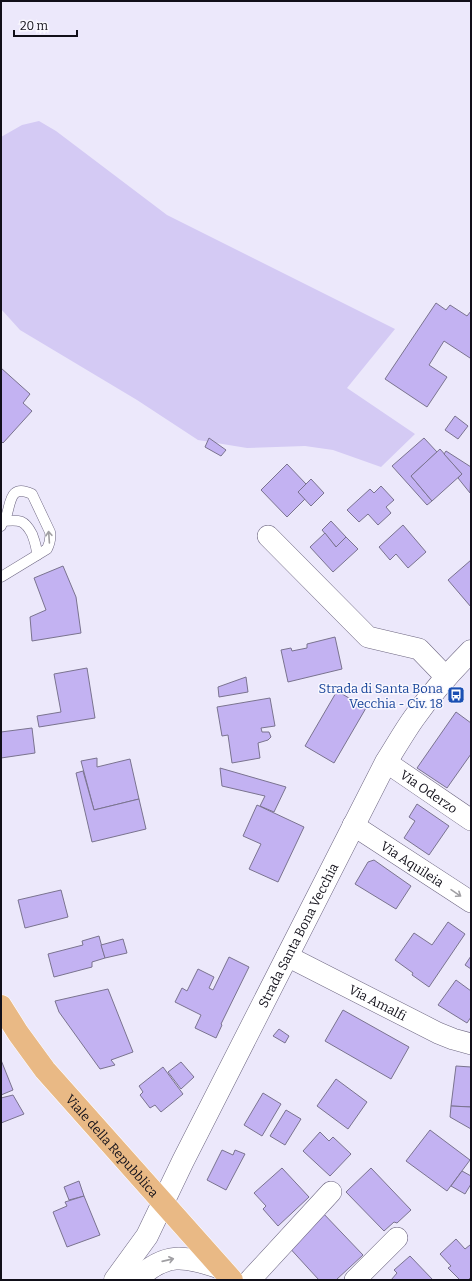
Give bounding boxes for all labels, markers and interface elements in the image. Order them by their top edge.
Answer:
scale bar [14,12,77,38]
text: 20 m [20,19,49,33]
one-way arrow [46,531,53,544]
place label: Strada di Santa Bona Vecchia - Civ. 18 [319,681,443,711]
bus stop icon: Strada di Santa Bona Vecchia - Civ. 18 [446,685,466,705]
street label: Via Oderzo [397,767,460,816]
street label: Via Aquileia [378,838,446,890]
street label: Strada Santa Bona Vecchia [255,861,341,1010]
one-way arrow [450,889,461,897]
street label: Via Amalfi [346,982,409,1024]
street label: Viale della Repubblica [62,1092,162,1200]
one-way arrow [162,1256,175,1264]

